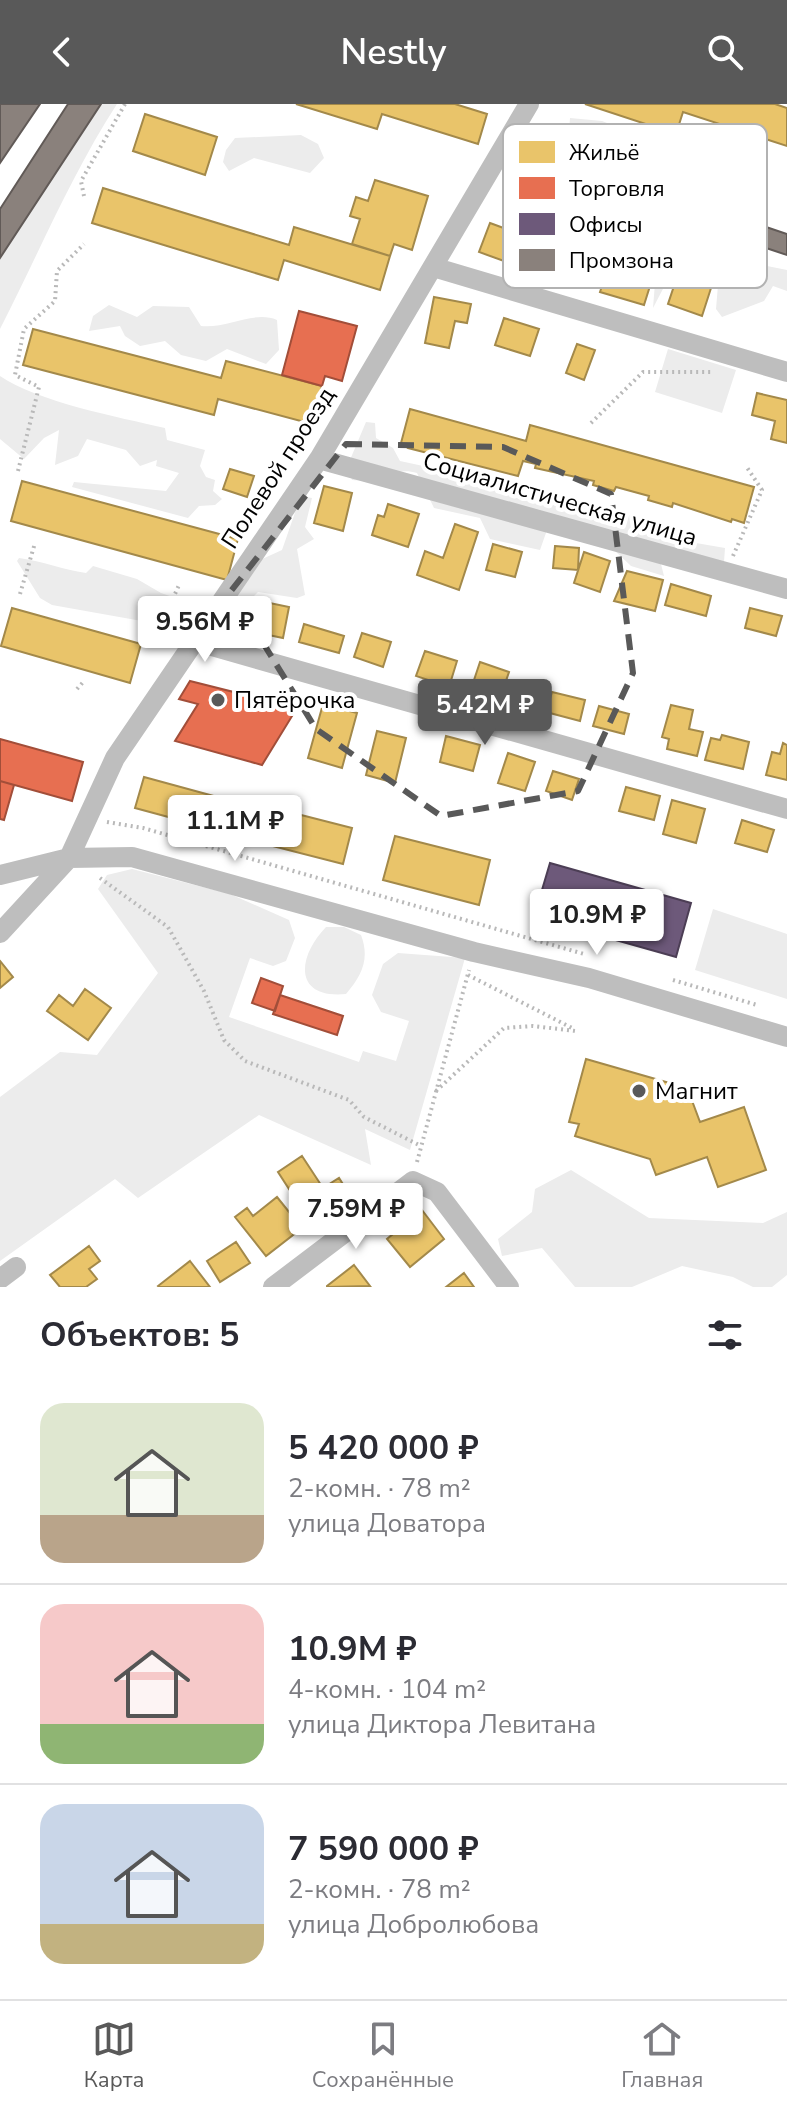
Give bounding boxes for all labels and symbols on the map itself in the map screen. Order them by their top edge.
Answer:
legend [503,124,767,288]
text: Жильё [569,138,640,168]
text: Торговля [569,174,665,204]
text: Офисы [569,210,643,240]
text: Промзона [569,246,674,276]
street label: Полевой проезд [214,381,342,555]
street label: Социалистическая улица [419,445,701,553]
pin: 9.56M ₽ [131,596,279,664]
pin: 5.42M ₽ [411,679,559,747]
place label: Пятёрочка [234,684,355,716]
marker: Пятёрочка [209,691,227,709]
pin: 11.1M ₽ [161,795,309,863]
pin: 10.9M ₽ [523,889,671,957]
place label: Магнит [655,1075,738,1107]
marker: Магнит [630,1082,648,1100]
pin: 7.59M ₽ [282,1183,430,1251]

